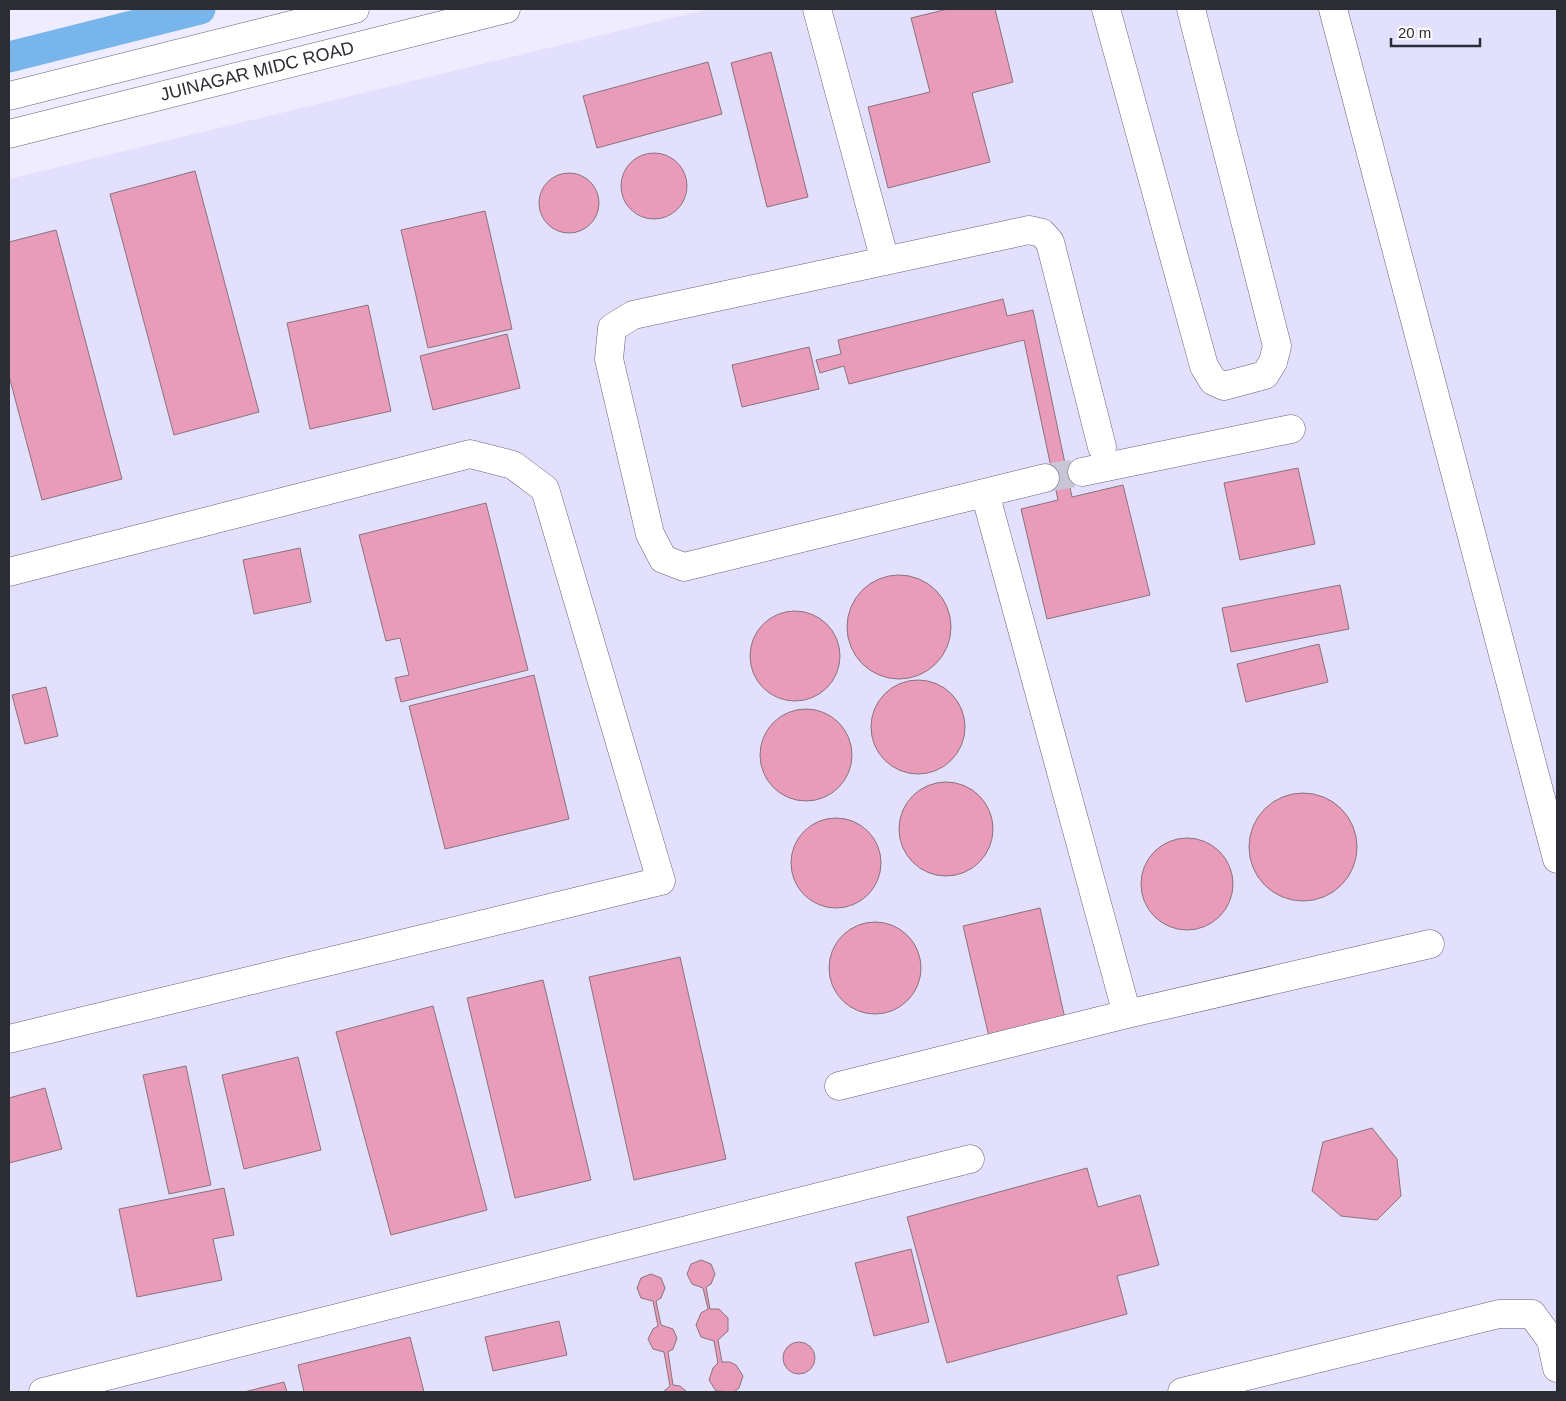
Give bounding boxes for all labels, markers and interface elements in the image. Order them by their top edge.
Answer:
scale bar [1391,15,1480,47]
text: 20 m [1398,24,1431,41]
street label: JUINAGAR MIDC ROAD [158,37,356,105]

